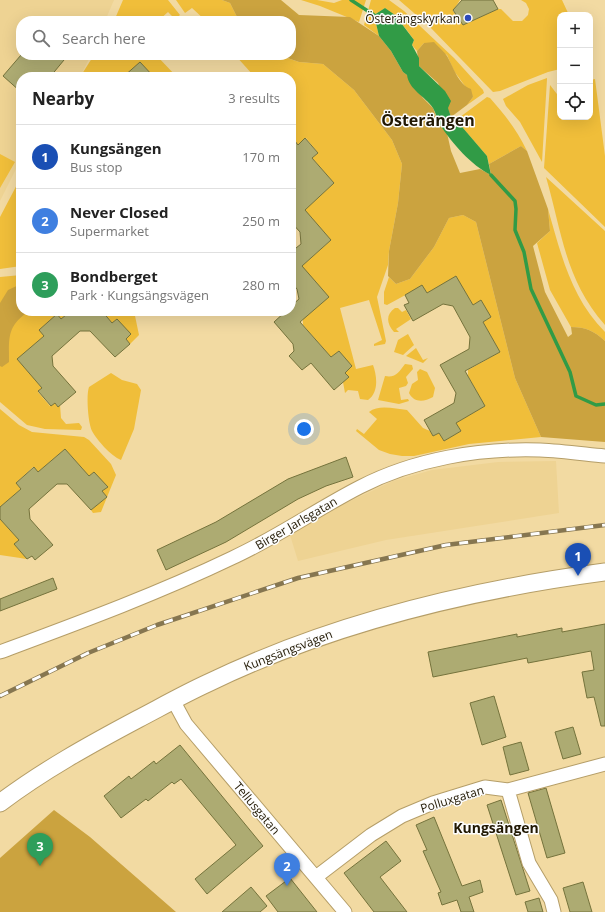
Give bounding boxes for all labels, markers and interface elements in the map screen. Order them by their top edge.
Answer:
place label: Österängskyrkan [365,10,460,27]
map controls [557,12,593,120]
button: + [557,12,593,48]
marker: Österängskyrkan [463,13,473,23]
search box [16,16,296,60]
icon: search [30,27,52,49]
text: Search here [62,28,146,48]
button: − [557,48,593,84]
button: locate [557,84,593,120]
text: Nearby [32,87,94,110]
text: 3 results [228,89,280,107]
district label: Österängen [381,109,475,131]
text: Kungsängen [70,138,162,158]
text: 1 [41,148,49,166]
text: 170 m [242,148,280,166]
text: Bus stop [70,158,123,176]
text: Never Closed [70,202,168,222]
text: 2 [41,212,49,230]
text: 250 m [242,212,280,230]
text: Supermarket [70,222,149,240]
text: Bondberget [70,266,158,286]
text: 3 [41,276,49,294]
text: 280 m [242,276,280,294]
text: Park · Kungsängsvägen [70,286,209,304]
your location [294,419,314,439]
street label: Birger Jarlsgatan [252,493,340,553]
pin: 1 [565,543,591,576]
street label: Kungsängsvägen [241,625,335,675]
street label: Tellusgatan [230,778,284,838]
street label: Polluxgatan [418,781,486,817]
district label: Kungsängen [453,818,539,837]
pin: 3 [27,833,53,866]
pin: 2 [274,853,300,886]

